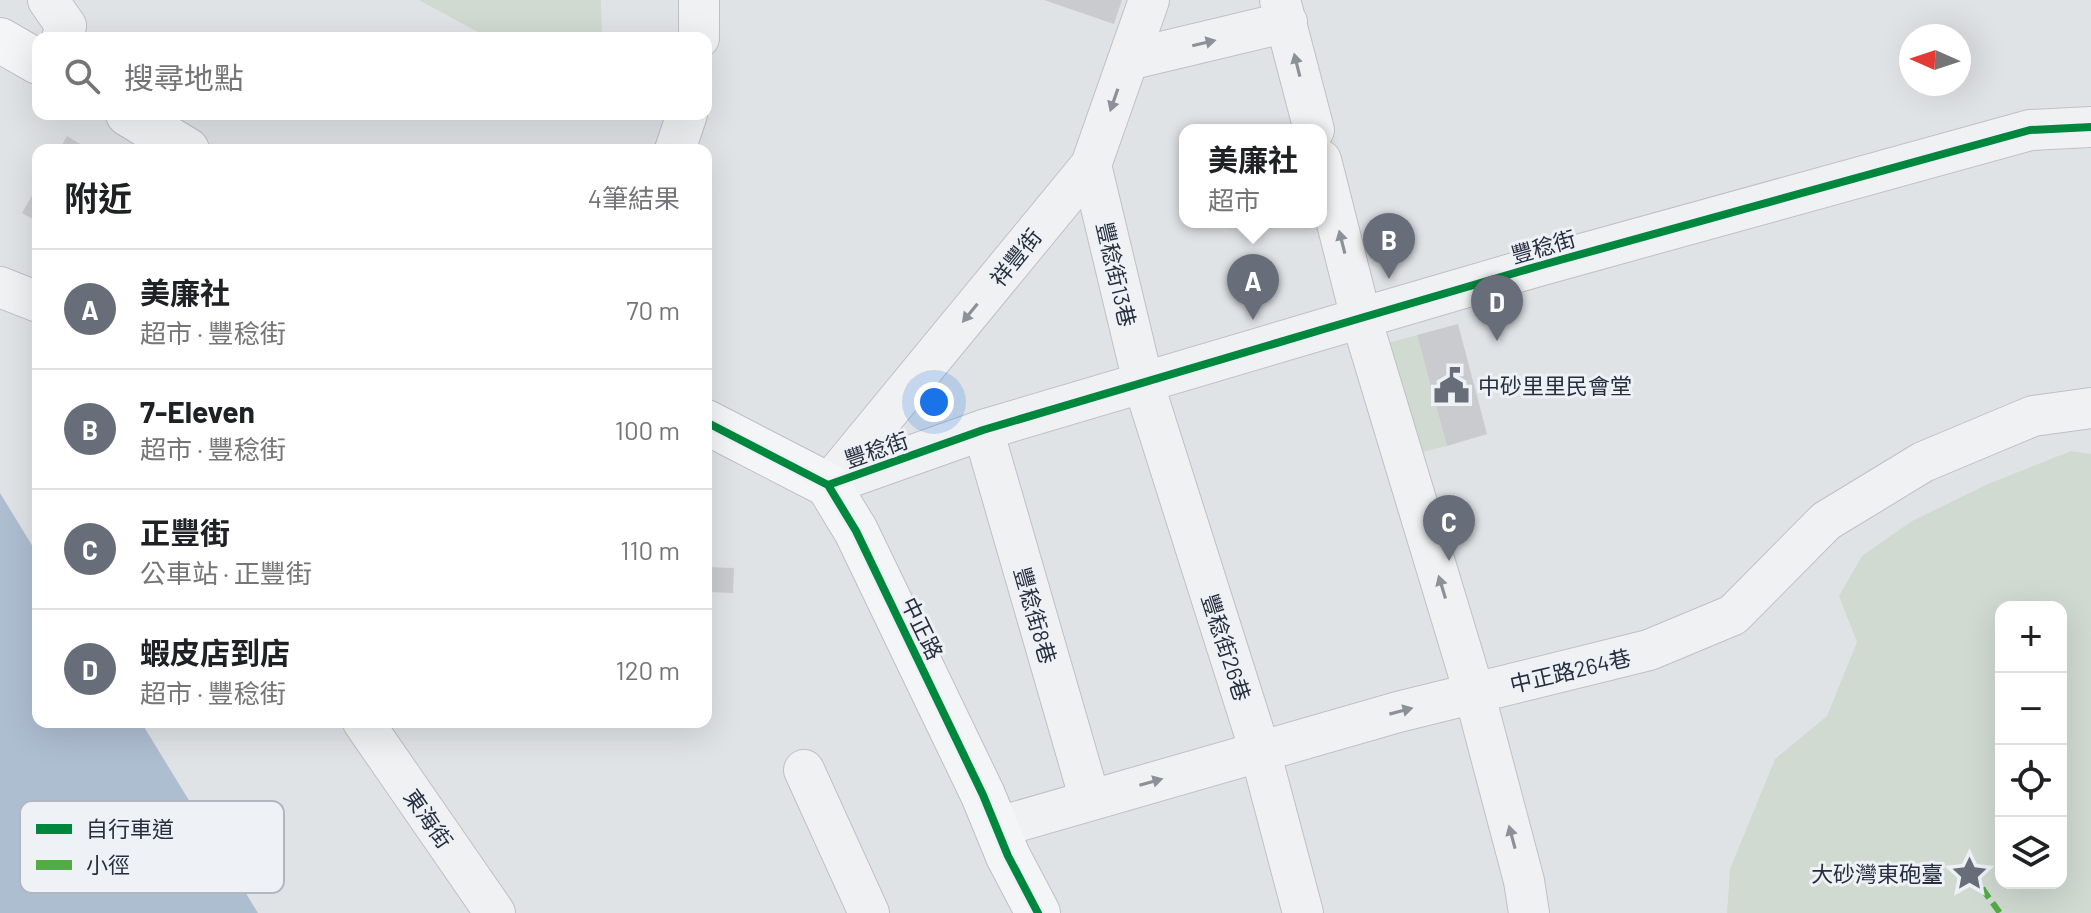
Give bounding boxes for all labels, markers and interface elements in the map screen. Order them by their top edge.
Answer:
north arrow [1899,24,1971,96]
search box [32,32,712,120]
one-way arrow [1191,36,1216,48]
one-way arrow [1291,52,1303,77]
icon: search [60,54,104,98]
text: 搜尋地點 [124,59,244,95]
one-way arrow [1107,88,1120,112]
popup [1179,124,1327,228]
text: 美廉社 [1208,141,1298,177]
text: 附近 [64,177,132,218]
text: 4筆結果 [588,182,680,213]
text: 超市 [1208,184,1260,215]
pin: B [1363,213,1415,279]
street label: 豐稔街13巷 [1092,219,1142,329]
street label: 祥豐街 [984,223,1046,291]
street label: 豐稔街 [1508,224,1578,268]
one-way arrow [1335,230,1347,255]
pin: A [1227,254,1279,320]
text: 美廉社 [140,274,230,310]
pin: D [1471,275,1523,341]
text: A [81,294,99,325]
text: 70 m [626,294,680,325]
one-way arrow [962,303,979,323]
text: 超市 · 豐稔街 [140,317,286,348]
public building icon: 中砂里里民會堂 [1433,366,1471,404]
place label: 中砂里里民會堂 [1478,372,1632,398]
your location [914,382,954,422]
text: 7-Eleven [140,393,255,429]
text: B [82,414,98,445]
text: 100 m [615,414,680,445]
street label: 豐稔街 [841,426,911,472]
text: 超市 · 豐稔街 [140,433,286,464]
pin: C [1423,495,1475,561]
text: 正豐街 [140,514,230,550]
text: C [82,534,98,565]
text: 110 m [620,534,680,565]
text: 公車站 · 正豐街 [140,557,312,588]
street label: 豐稔街8巷 [1010,564,1062,666]
one-way arrow [1435,574,1448,598]
street label: 豐稔街26巷 [1197,590,1257,704]
street label: 中正路 [897,593,949,663]
map controls [1995,601,2067,889]
button: + [1995,601,2067,673]
text: 蝦皮店到店 [140,634,290,670]
street label: 中正路264巷 [1507,643,1633,697]
text: D [82,654,98,685]
text: 120 m [616,654,680,685]
button: − [1995,673,2067,745]
text: 超市 · 豐稔街 [140,677,286,708]
one-way arrow [1388,705,1413,717]
button: locate [1995,745,2067,817]
one-way arrow [1138,776,1163,788]
street label: 東海街 [399,784,459,852]
legend [20,801,284,893]
text: 自行車道 [86,815,174,841]
button: layers [1995,817,2067,889]
one-way arrow [1506,824,1518,849]
text: 小徑 [86,851,130,877]
place icon: 大砂灣東砲臺 [1950,854,1988,892]
place label: 大砂灣東砲臺 [1811,860,1943,886]

